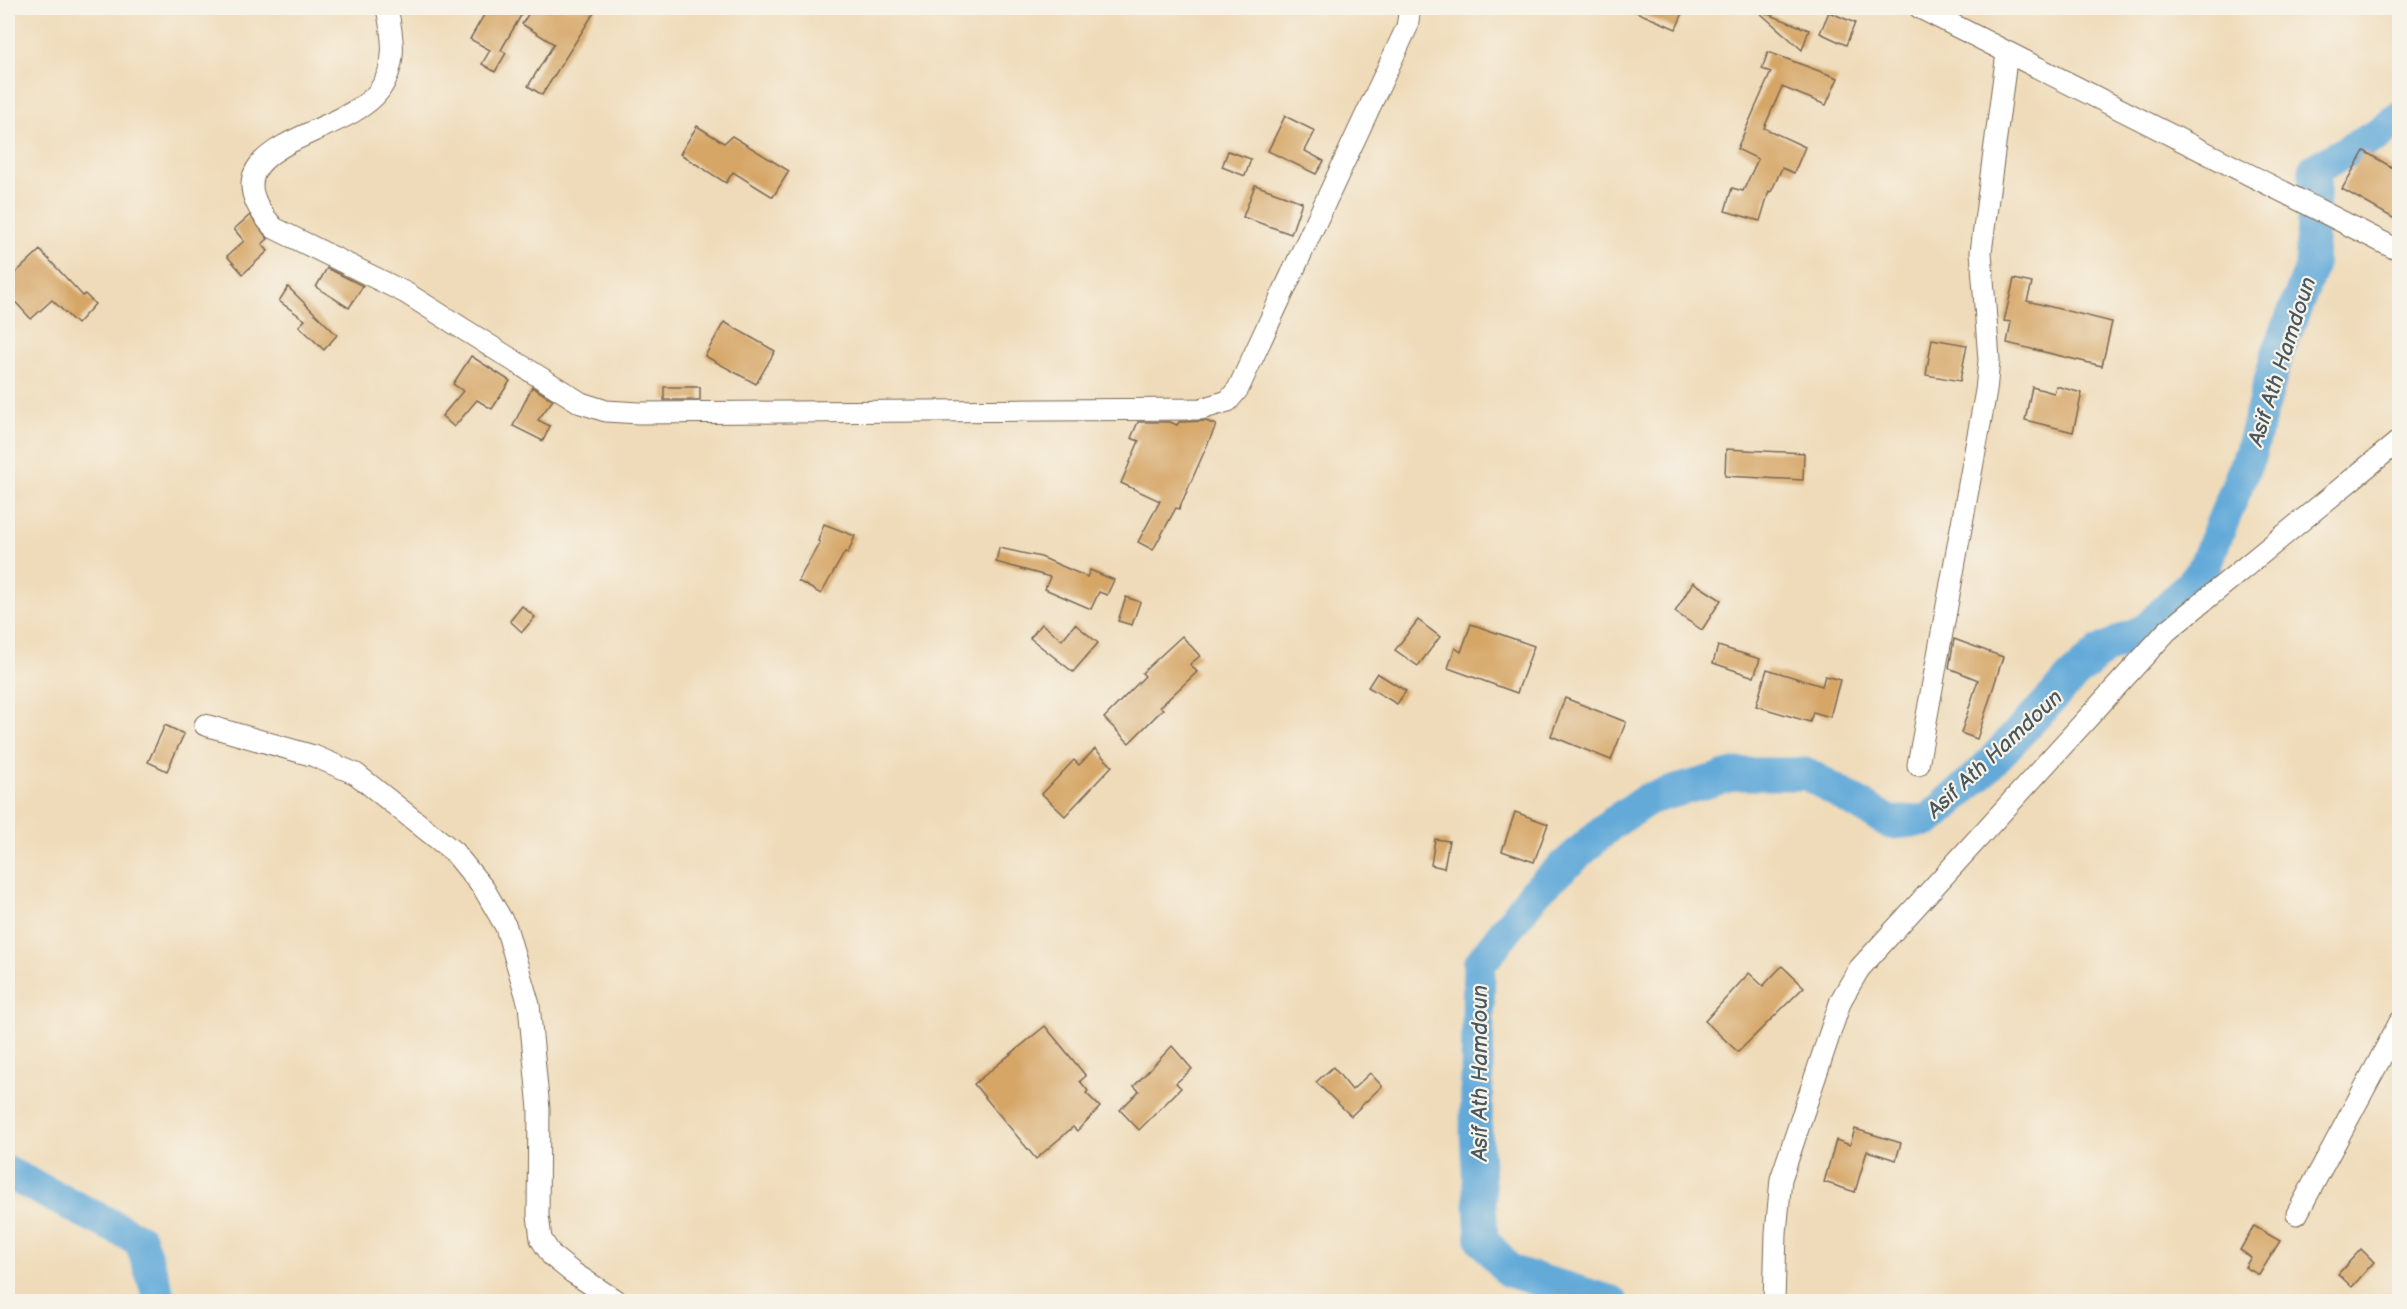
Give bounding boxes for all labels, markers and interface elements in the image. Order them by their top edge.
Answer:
water label: Asif Ath Hamdoun [2242,274,2322,450]
water label: Asif Ath Hamdoun [1921,684,2069,825]
water label: Asif Ath Hamdoun [1467,985,1494,1162]

